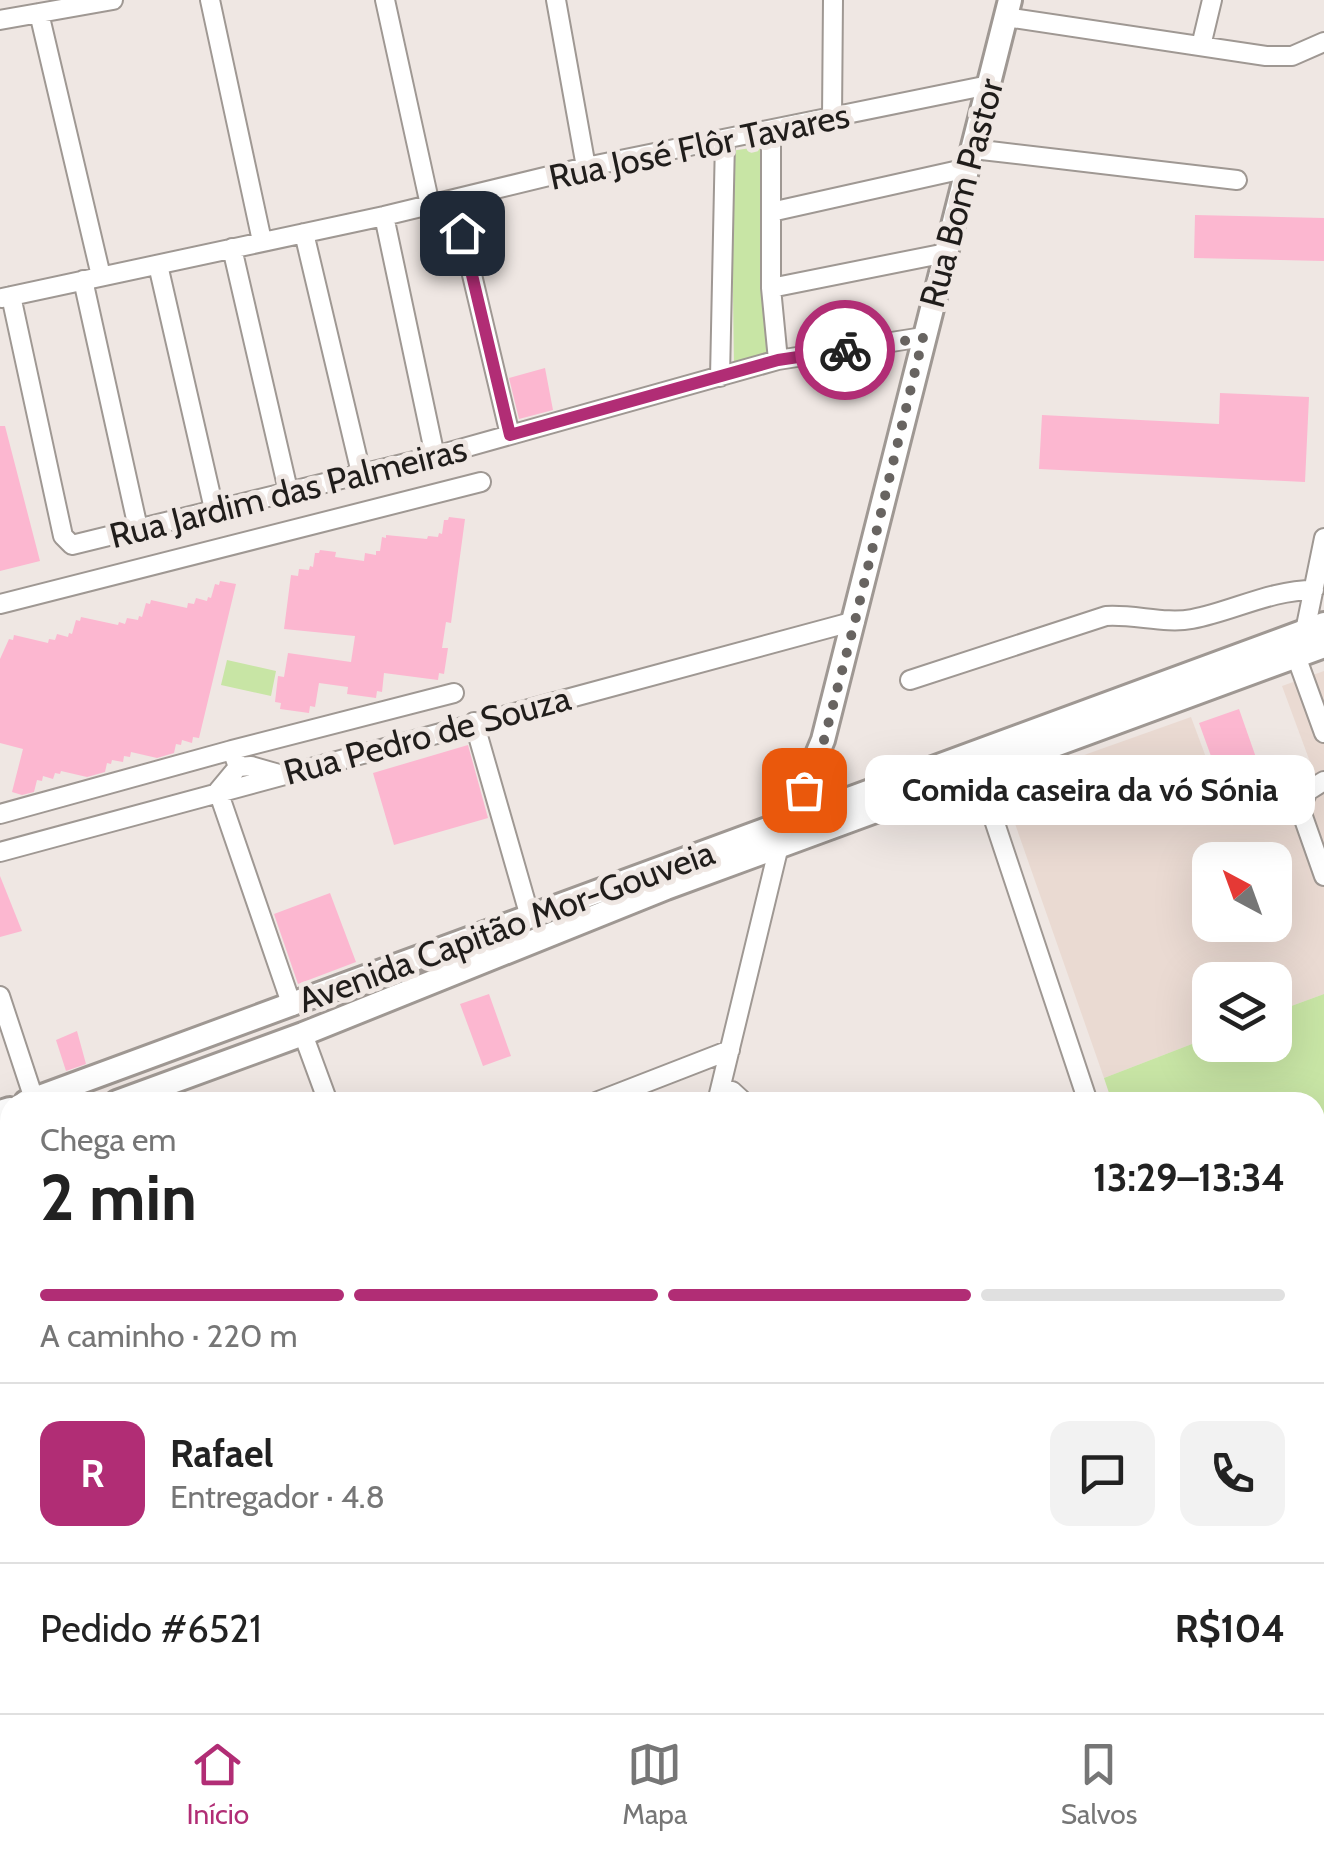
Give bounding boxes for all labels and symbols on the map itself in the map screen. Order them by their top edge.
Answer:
street label: Rua Bom Pastor [910,74,1012,312]
street label: Rua José Flôr Tavares [545,93,853,199]
pin [420,191,505,276]
courier [795,300,895,400]
street label: Rua Jardim das Palmeiras [105,427,471,557]
street label: Rua Pedro de Souza [279,676,575,794]
pin [762,748,847,833]
callout: Comida caseira da vó Sónia [864,755,1314,825]
street label: Avenida Capitão Mor-Gouveia [292,831,720,1021]
north arrow [1192,842,1292,942]

